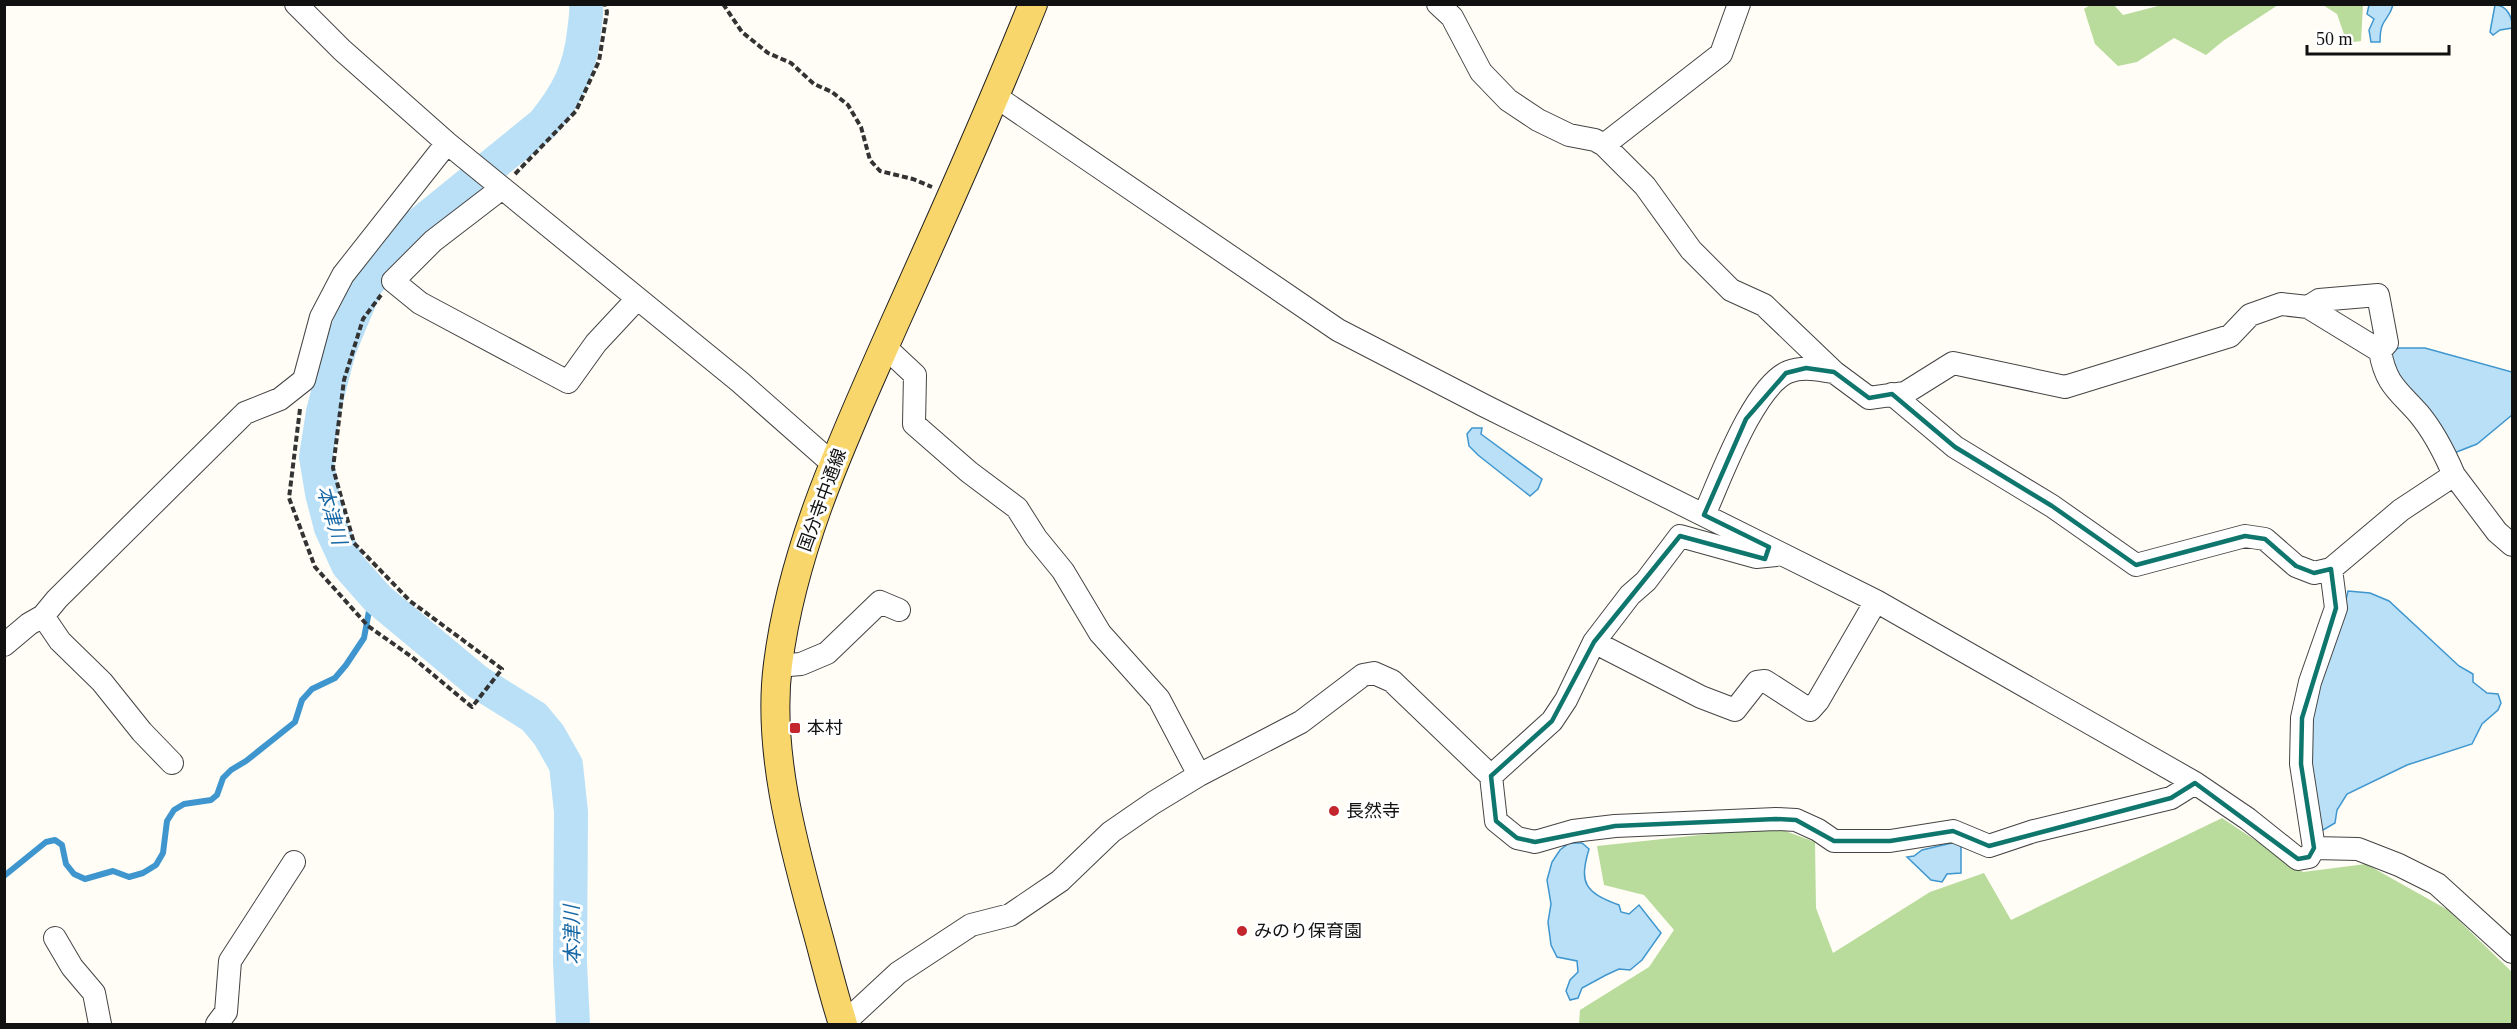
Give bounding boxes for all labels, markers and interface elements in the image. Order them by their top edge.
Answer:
scale bar [2307,18,2450,56]
text: 50 m [2316,29,2353,49]
street label: 国分寺中通線 [794,446,850,554]
water label: 本津川 [313,483,351,549]
place label: 本村 [807,718,843,738]
marker: 本村 [788,721,802,735]
place label: 長然寺 [1346,801,1400,821]
marker: 長然寺 [1327,804,1341,818]
water label: 本津川 [560,903,584,965]
place label: みのり保育園 [1254,921,1362,941]
marker: みのり保育園 [1235,924,1249,938]

